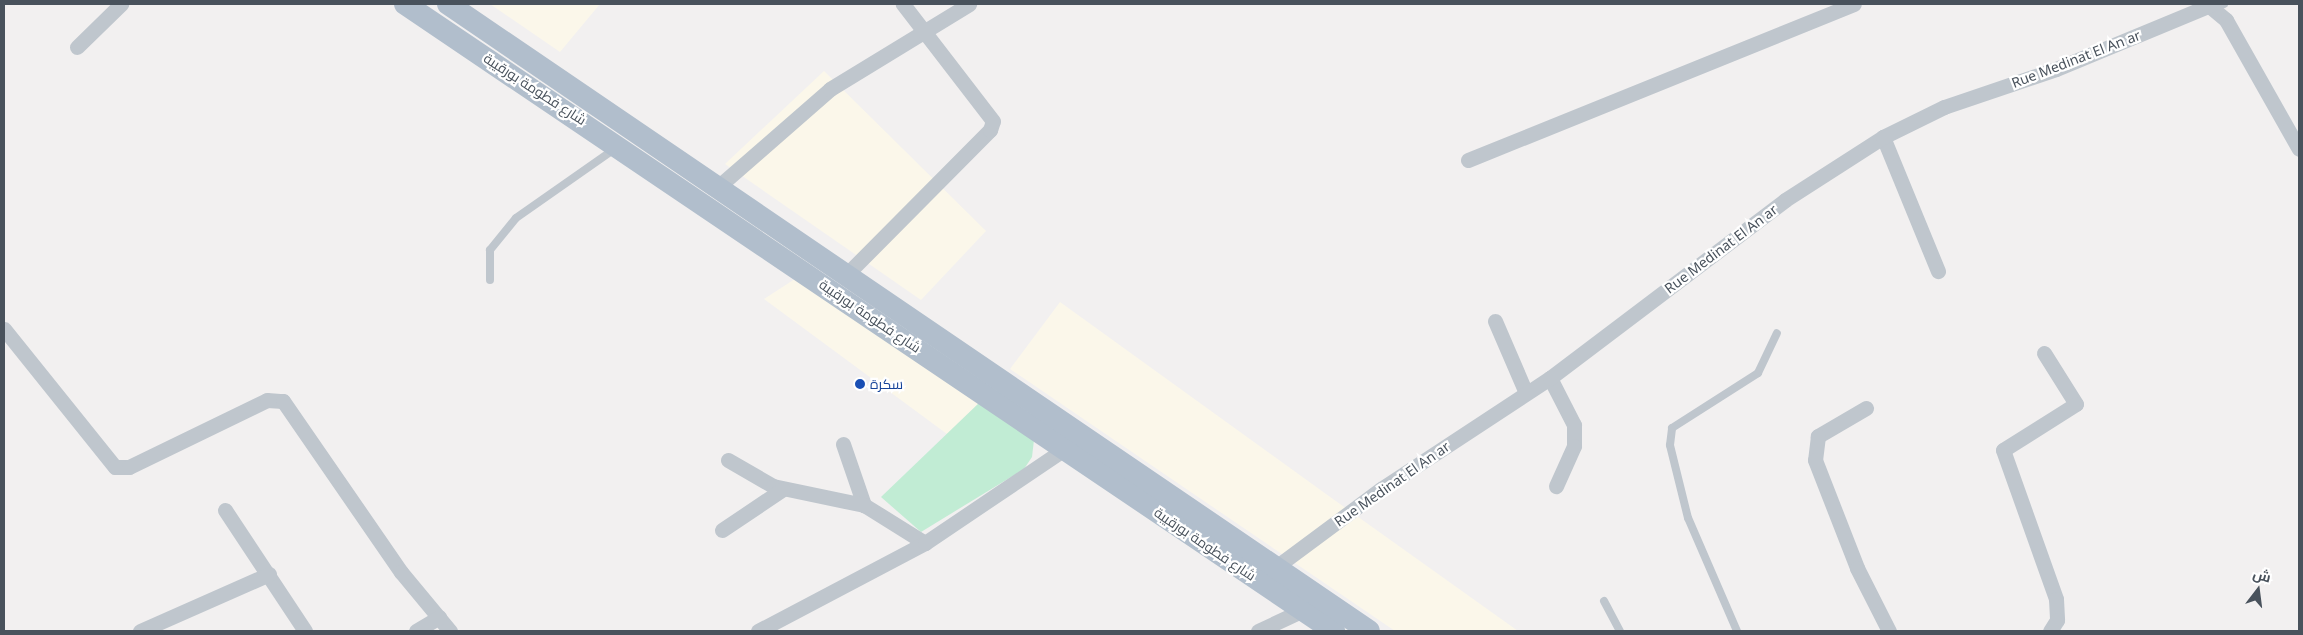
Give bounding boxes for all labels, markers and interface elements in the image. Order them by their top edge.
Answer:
street label: Rue Medinat El An ar [2009,27,2143,91]
street label: شارع فطومة بورقيبة [481,50,589,128]
street label: Rue Medinat El An ar [1661,201,1781,297]
street label: شارع فطومة بورقيبة [816,276,924,356]
place label: سكرة [870,376,903,392]
marker: سكرة [854,378,866,390]
street label: Rue Medinat El An ar [1331,438,1453,530]
street label: شارع فطومة بورقيبة [1151,504,1259,584]
text: ش [2251,564,2273,587]
north arrow [2233,565,2283,615]

